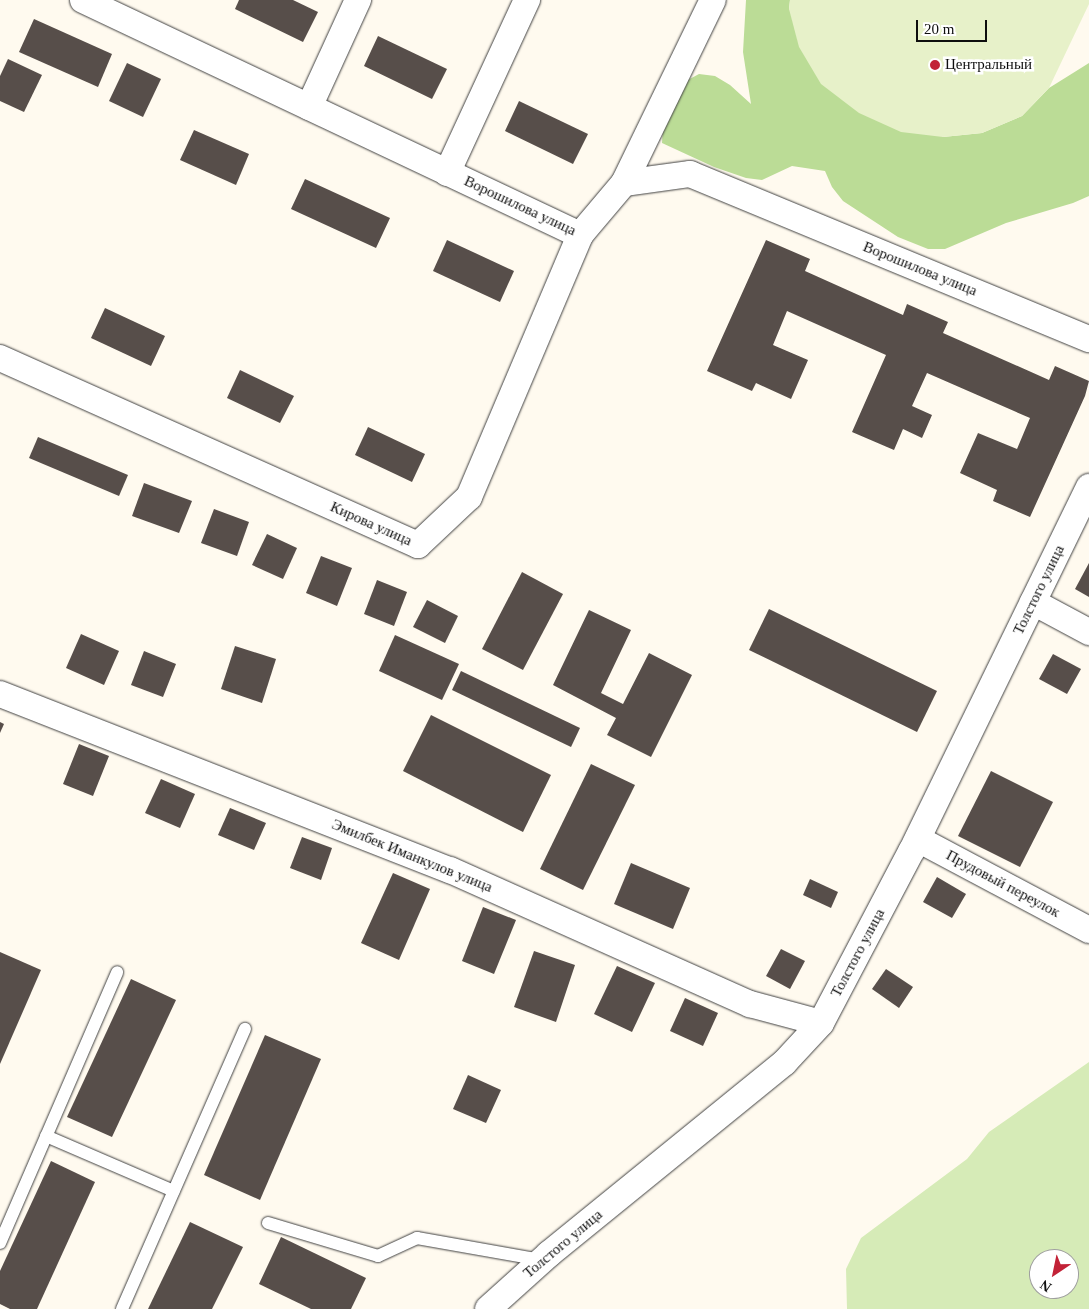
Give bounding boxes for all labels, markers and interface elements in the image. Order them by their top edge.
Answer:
scale bar [919,10,990,42]
text: 20 m [924,21,954,37]
place label: Центральный [945,56,1032,74]
marker: Центральный [929,59,941,71]
street label: Ворошилова улица [461,172,579,240]
street label: Ворошилова улица [860,238,980,300]
street label: Кирова улица [327,498,415,550]
street label: Толстого улица [1010,542,1068,638]
street label: Эмилбек Иманкулов улица [329,815,495,897]
street label: Прудовый переулок [943,846,1063,922]
street label: Толстого улица [827,906,889,1000]
street label: Толстого улица [520,1206,606,1282]
north arrow [1029,1249,1079,1299]
text: N [1038,1277,1054,1295]

